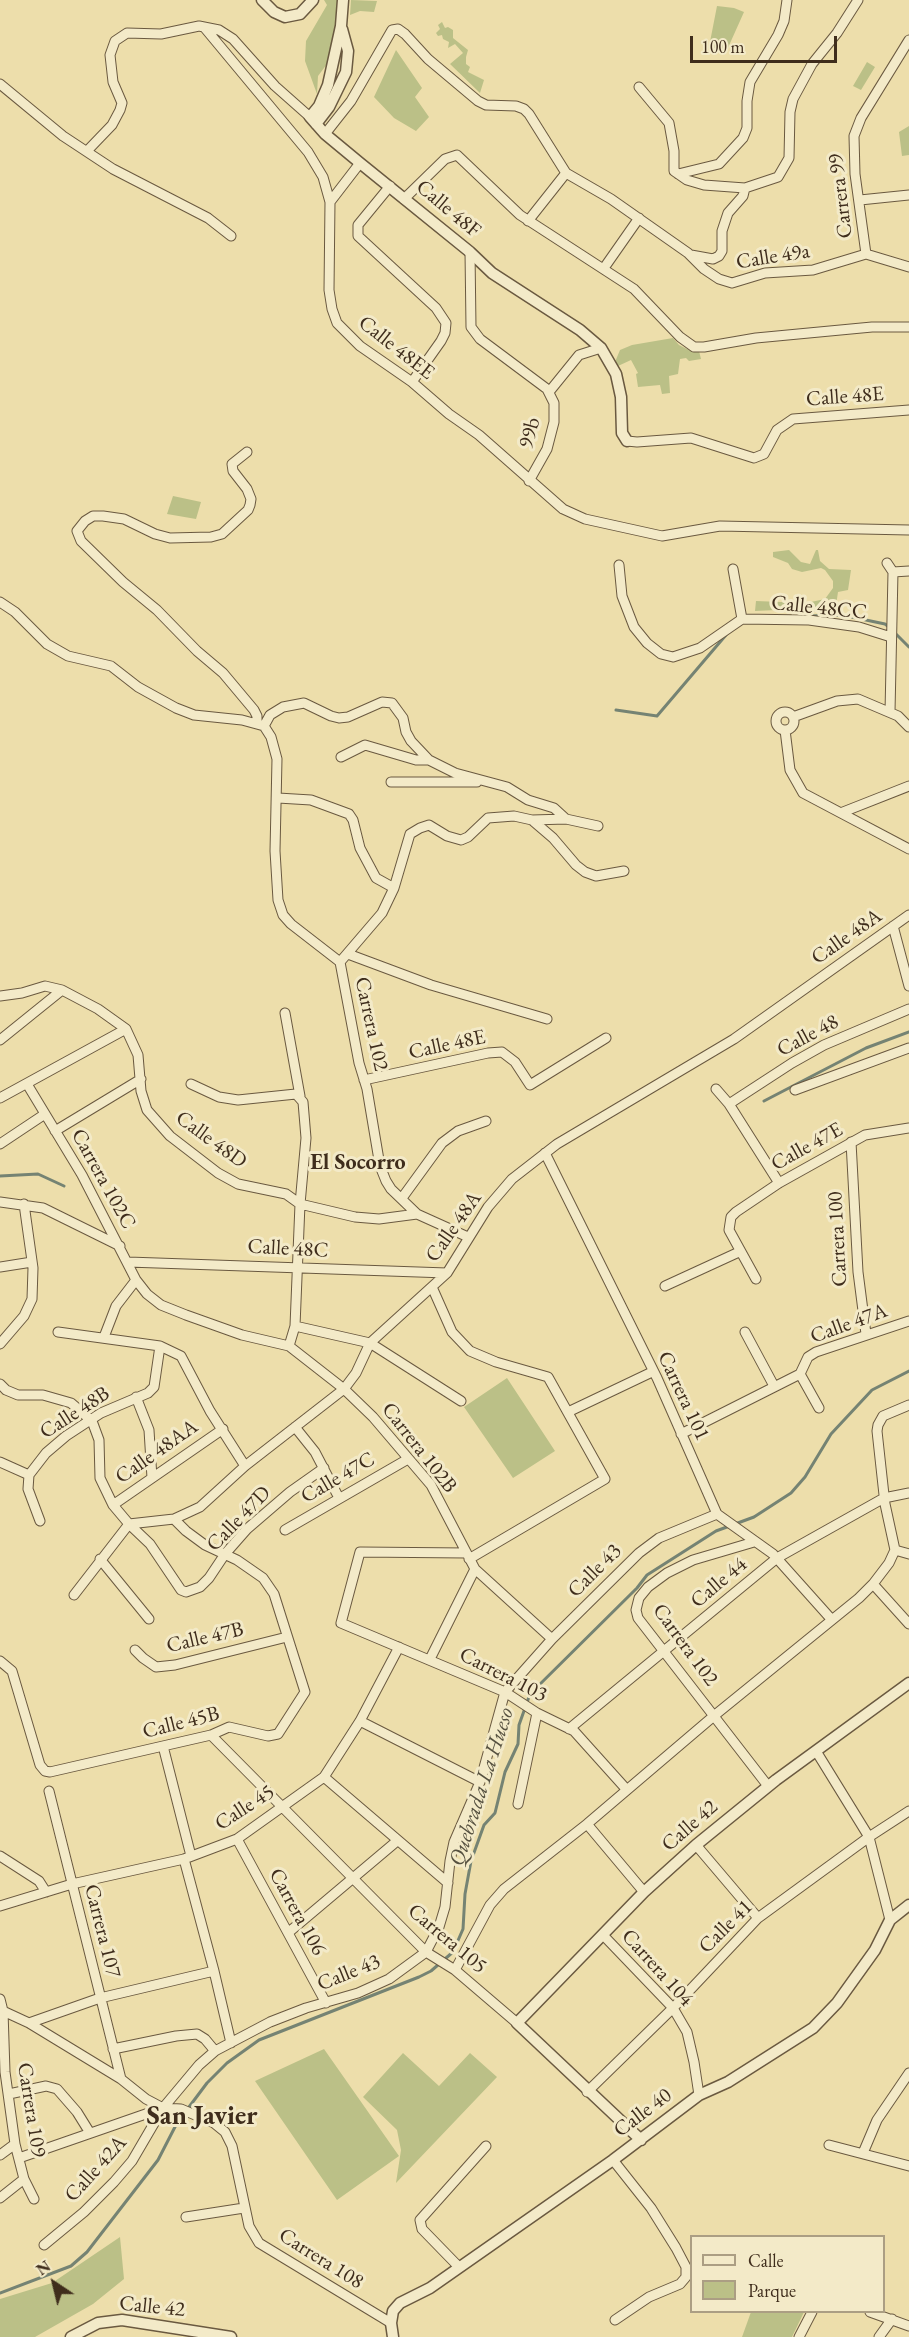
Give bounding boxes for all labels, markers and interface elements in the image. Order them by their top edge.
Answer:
scale bar [693,24,840,62]
text: 100 m [701,35,745,58]
street label: Carrera 99 [823,152,859,240]
street label: Calle 48F [411,175,485,243]
street label: Calle 49a [734,239,812,275]
street label: Calle 48EE [353,310,439,386]
street label: Calle 48E [805,382,885,412]
street label: 99b [514,415,546,451]
street label: Calle 48CC [770,590,868,626]
street label: Calle 48A [807,904,887,970]
street label: Carrera 102 [349,975,393,1073]
street label: Calle 48 [773,1009,843,1063]
street label: Calle 48E [406,1025,488,1065]
street label: Calle 48D [171,1106,251,1174]
street label: Calle 47E [767,1117,847,1177]
street label: Carrera 102C [65,1125,141,1233]
district label: El Socorro [310,1150,406,1176]
street label: Calle 48A [421,1187,487,1267]
street label: Carrera 100 [823,1191,853,1287]
street label: Calle 48C [247,1234,329,1264]
street label: Calle 47A [807,1298,891,1350]
street label: Carrera 101 [651,1347,715,1445]
street label: Calle 48B [35,1381,115,1445]
street label: Carrera 102B [376,1398,462,1498]
street label: Calle 48AA [111,1414,203,1490]
street label: Calle 47C [297,1447,379,1509]
street label: Calle 47D [202,1481,276,1557]
street label: Calle 43 [563,1539,627,1603]
street label: Calle 44 [686,1552,752,1614]
street label: Carrera 102 [647,1599,723,1691]
street label: Calle 47B [164,1617,246,1659]
street label: Carrera 103 [455,1642,551,1708]
street label: Calle 45B [140,1701,222,1745]
water label: Quebrada La Hueso [444,1705,520,1869]
street label: Calle 45 [210,1779,280,1837]
street label: Calle 42 [657,1795,723,1857]
street label: Carrera 106 [263,1864,331,1960]
street label: Carrera 107 [78,1882,126,1980]
street label: Calle 41 [694,1895,758,1959]
street label: Carrera 105 [402,1899,492,1979]
street label: Carrera 104 [616,1924,698,2012]
street label: Calle 43 [314,1949,384,1997]
street label: Carrera 109 [11,2061,51,2159]
street label: Calle 40 [609,2083,677,2143]
district label: San Javier [146,2101,258,2133]
street label: Calle 42A [60,2131,132,2207]
street label: Carrera 108 [274,2223,368,2295]
legend [690,2235,885,2313]
text: Calle [748,2249,784,2272]
north arrow [24,2253,84,2313]
text: N [32,2256,55,2280]
text: Parque [748,2279,796,2302]
street label: Calle 42 [118,2291,186,2323]

